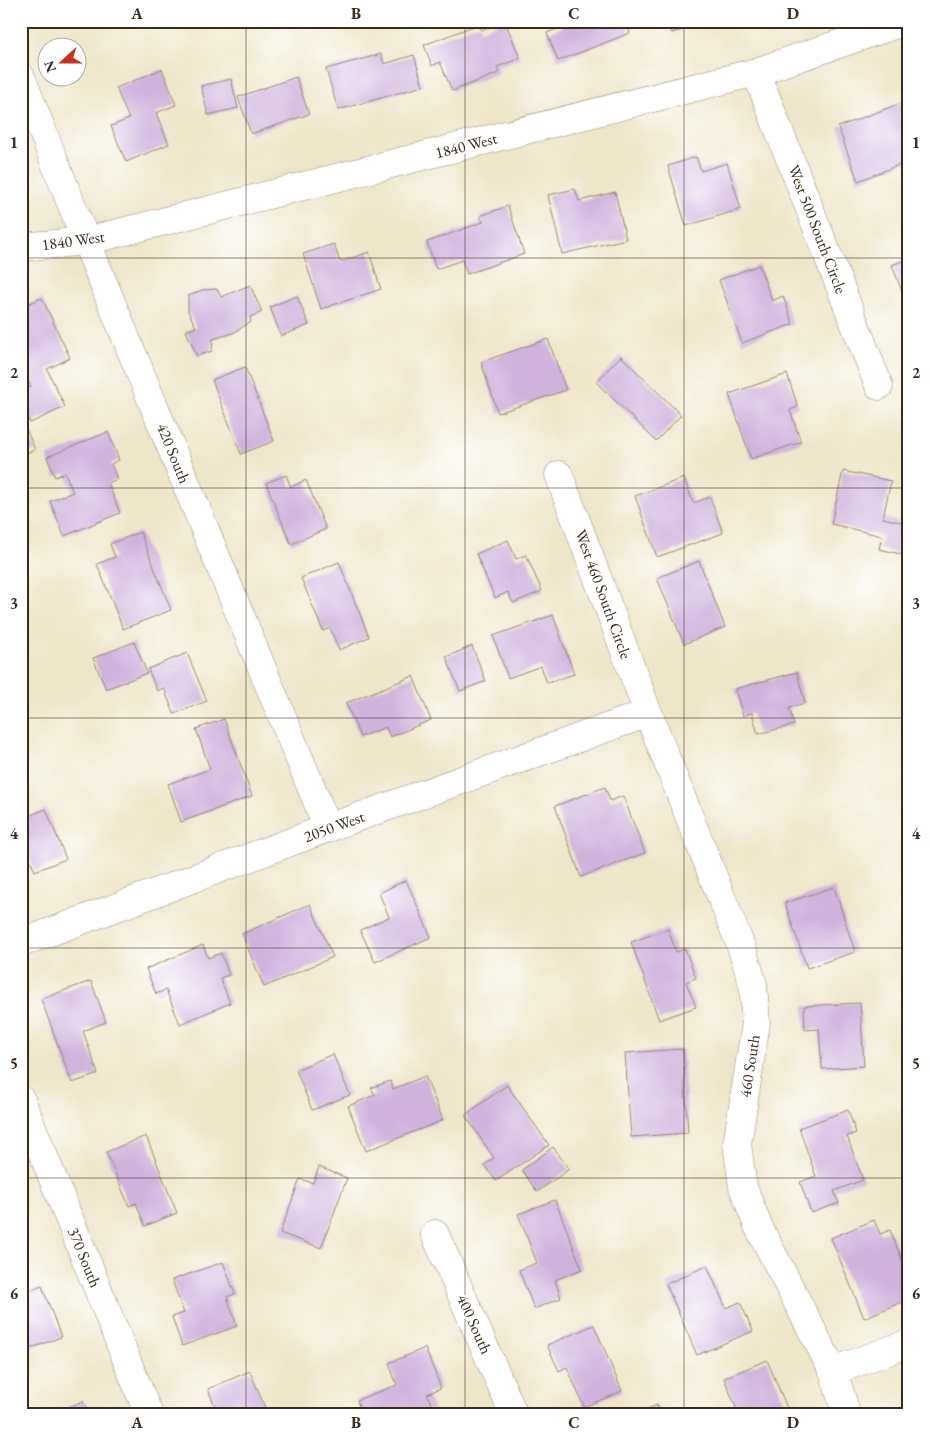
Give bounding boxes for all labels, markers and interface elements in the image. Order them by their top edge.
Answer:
text: A [130,3,143,24]
text: B [351,3,361,24]
text: C [568,3,580,24]
text: D [787,3,799,24]
north arrow [38,38,88,88]
text: N [39,58,60,75]
street label: 1840 West [433,128,499,163]
text: 1 [10,132,18,153]
text: 1 [912,132,920,153]
street label: West 500 South Circle [783,162,852,297]
street label: 1840 West [40,226,106,255]
text: 2 [10,362,19,383]
text: 2 [912,362,921,383]
street label: 420 South [152,420,195,486]
street label: West 460 South Circle [570,526,637,662]
text: 3 [10,593,18,614]
text: 3 [912,593,920,614]
street label: 2050 West [301,806,368,847]
text: 4 [10,823,19,844]
text: 4 [912,823,921,844]
street label: 460 South [734,1033,765,1099]
text: 5 [10,1053,18,1074]
text: 5 [912,1053,920,1074]
street label: 370 South [63,1224,106,1290]
text: 6 [10,1283,19,1304]
text: 6 [912,1283,921,1304]
street label: 400 South [452,1291,497,1357]
text: A [130,1412,143,1433]
text: B [351,1412,361,1433]
text: C [568,1412,580,1433]
text: D [787,1412,799,1433]

